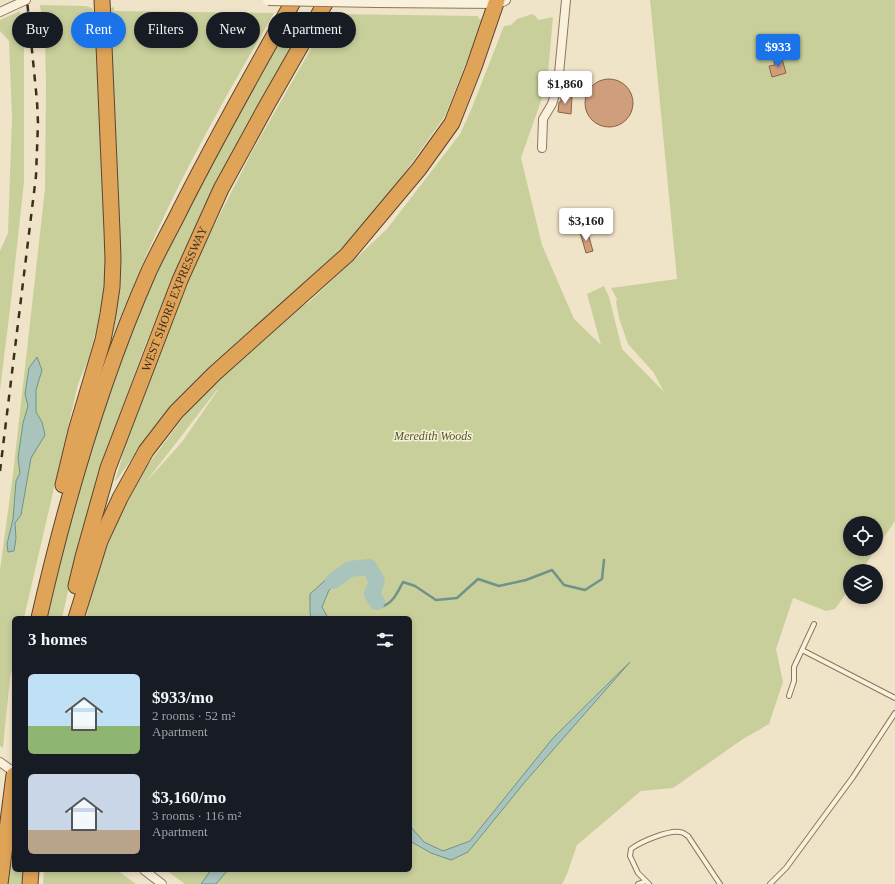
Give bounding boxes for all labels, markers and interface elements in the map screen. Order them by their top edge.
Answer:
chip: Buy [12,12,63,48]
chip: Rent [71,12,126,48]
chip: Filters [134,12,198,48]
chip: New [206,12,260,48]
chip: Apartment [268,12,356,48]
pin: $933 [754,34,802,68]
text: $933 [765,39,791,54]
pin: $1,860 [532,71,598,105]
text: $1,860 [547,76,583,91]
pin: $3,160 [553,208,619,242]
text: $3,160 [568,213,604,228]
street label: WEST SHORE EXPRESSWAY [139,224,210,373]
park label: Meredith Woods [393,429,472,443]
map controls [843,516,883,604]
button: locate [843,516,883,556]
button: layers [843,564,883,604]
icon: filters [374,629,396,651]
text: 3 homes [28,630,87,649]
text: $933/mo [152,688,213,707]
icon: home [60,690,108,738]
text: 2 rooms · 52 m² [152,708,235,723]
text: Apartment [152,724,208,739]
text: $3,160/mo [152,788,226,807]
icon: home [60,790,108,838]
text: 3 rooms · 116 m² [152,808,241,823]
text: Apartment [152,824,208,839]

